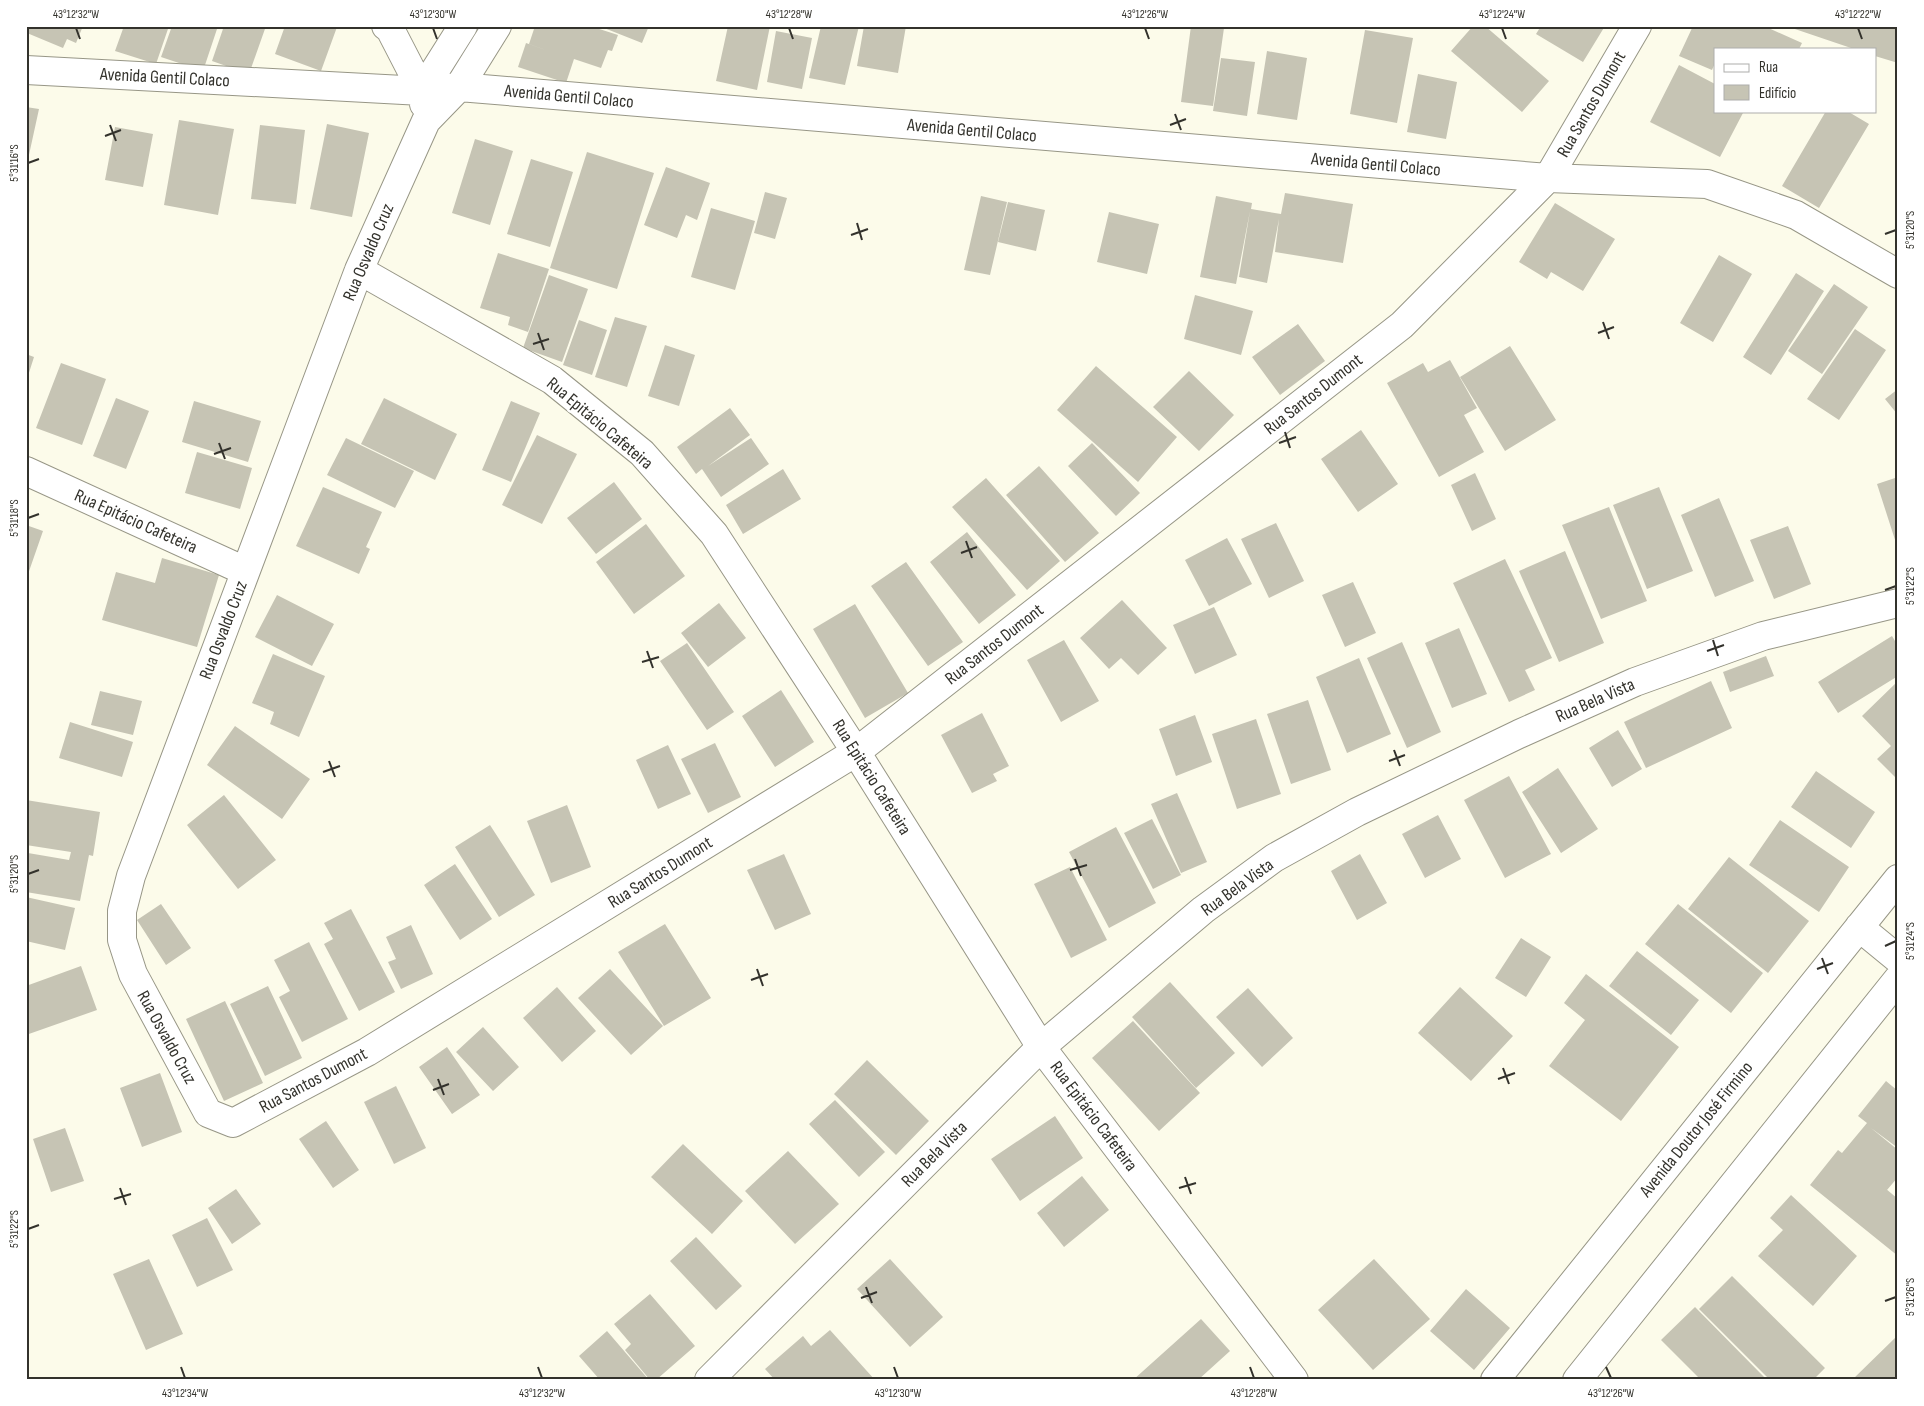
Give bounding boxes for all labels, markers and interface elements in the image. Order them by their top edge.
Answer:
text: 43°12'32"W [53,7,99,22]
text: 43°12'30"W [410,7,456,22]
text: 43°12'28"W [766,7,812,22]
text: 43°12'26"W [1122,7,1168,22]
text: 43°12'24"W [1479,7,1525,22]
text: 43°12'22"W [1835,7,1881,22]
street label: Rua Santos Dumont [1553,47,1631,161]
legend [1714,48,1876,112]
text: Rua [1759,58,1778,77]
street label: Avenida Gentil Colaco [99,64,230,91]
street label: Avenida Gentil Colaco [502,80,635,113]
text: Edifício [1759,84,1796,103]
street label: Avenida Gentil Colaco [905,114,1038,147]
text: 5°31'16"S [7,144,22,182]
street label: Avenida Gentil Colaco [1309,148,1442,181]
street label: Rua Osvaldo Cruz [339,200,399,304]
text: 5°31'20"S [1903,211,1918,249]
street label: Rua Santos Dumont [1260,349,1367,439]
street label: Rua Epitácio Cafeteira [542,373,657,474]
street label: Rua Epitácio Cafeteira [71,485,200,558]
text: 5°31'18"S [7,499,22,537]
text: 5°31'22"S [1903,567,1918,605]
street label: Rua Osvaldo Cruz [195,578,252,682]
street label: Rua Santos Dumont [941,599,1048,689]
street label: Rua Bela Vista [1552,674,1638,727]
street label: Rua Epitácio Cafeteira [828,716,916,839]
street label: Rua Santos Dumont [604,832,717,913]
street label: Rua Bela Vista [1197,854,1278,921]
text: 5°31'20"S [7,855,22,893]
text: 5°31'24"S [1903,922,1918,960]
street label: Rua Osvaldo Cruz [132,987,201,1088]
street label: Rua Santos Dumont [256,1043,371,1118]
street label: Rua Epitácio Cafeteira [1045,1057,1142,1175]
street label: Avenida Doutor José Firmino [1635,1057,1757,1202]
street label: Rua Bela Vista [897,1117,972,1192]
text: 5°31'22"S [7,1210,22,1248]
text: 5°31'26"S [1903,1278,1918,1316]
text: 43°12'34"W [162,1386,208,1401]
text: 43°12'32"W [519,1386,565,1401]
text: 43°12'30"W [875,1386,921,1401]
text: 43°12'28"W [1231,1386,1277,1401]
text: 43°12'26"W [1588,1386,1634,1401]

